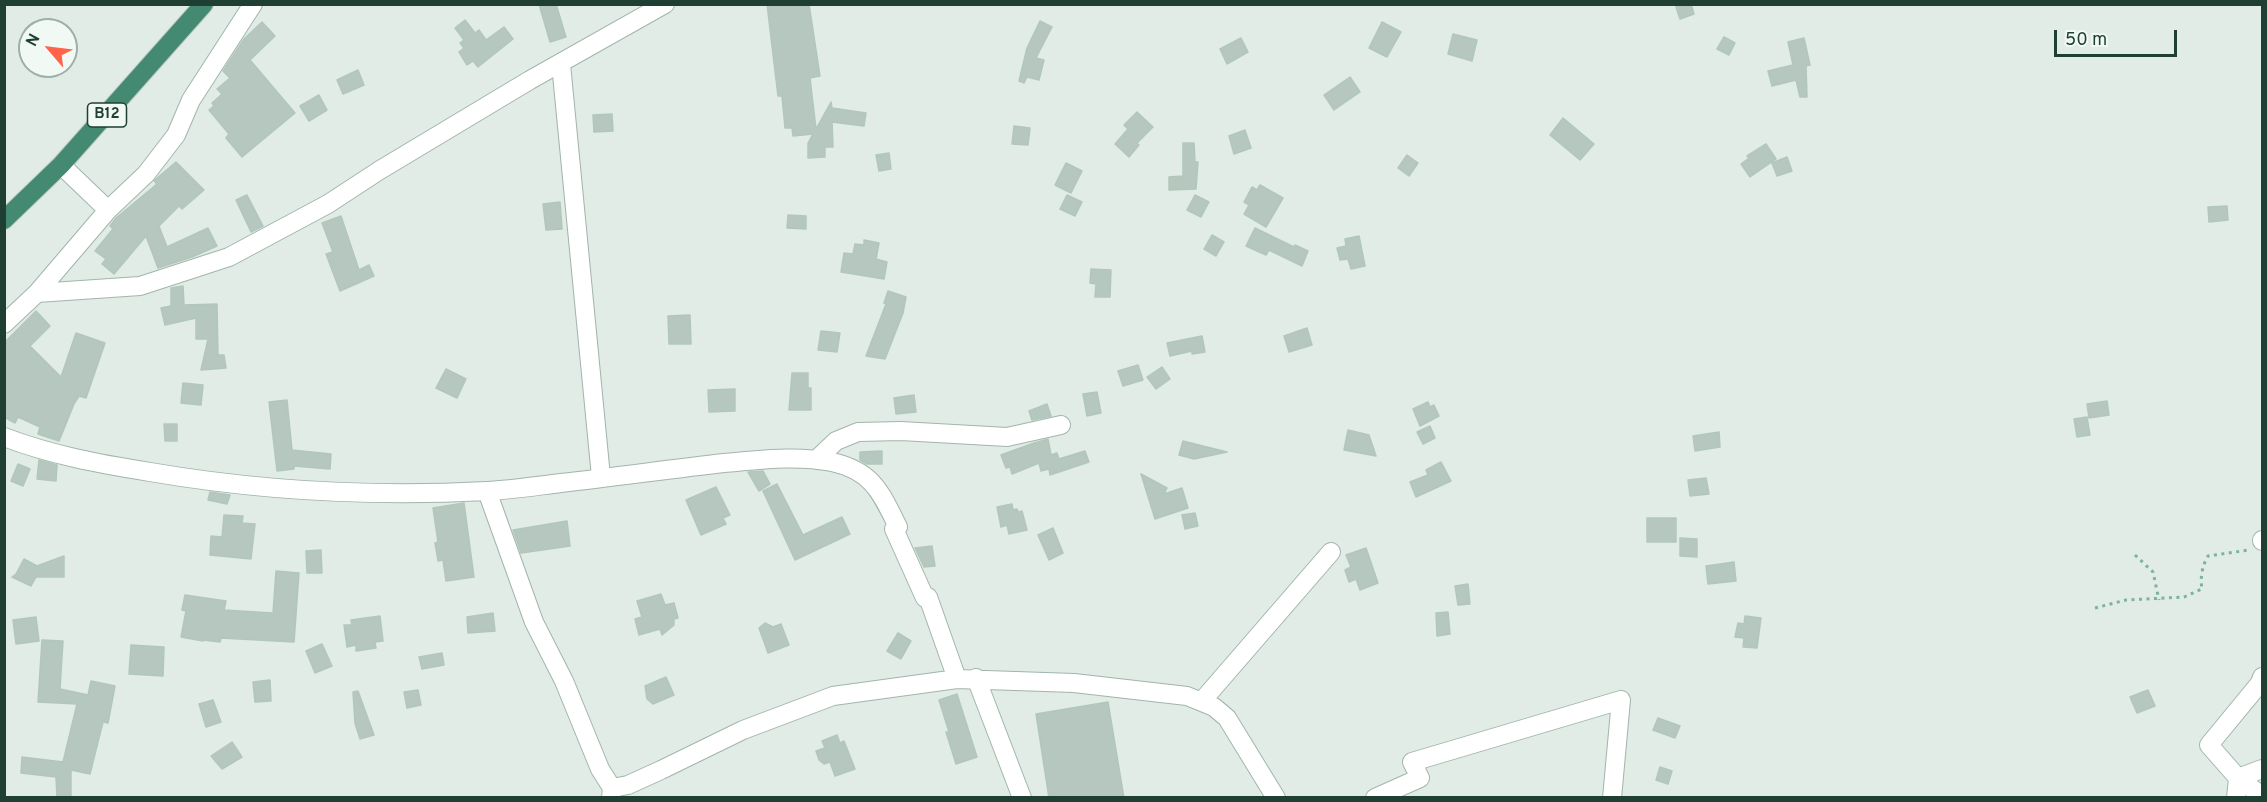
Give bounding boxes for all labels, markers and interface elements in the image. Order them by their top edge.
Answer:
north arrow [18,18,78,78]
scale bar [2057,18,2180,56]
text: 50 m [2065,29,2107,52]
text: N [22,31,45,50]
road number: B12 [88,103,126,127]

